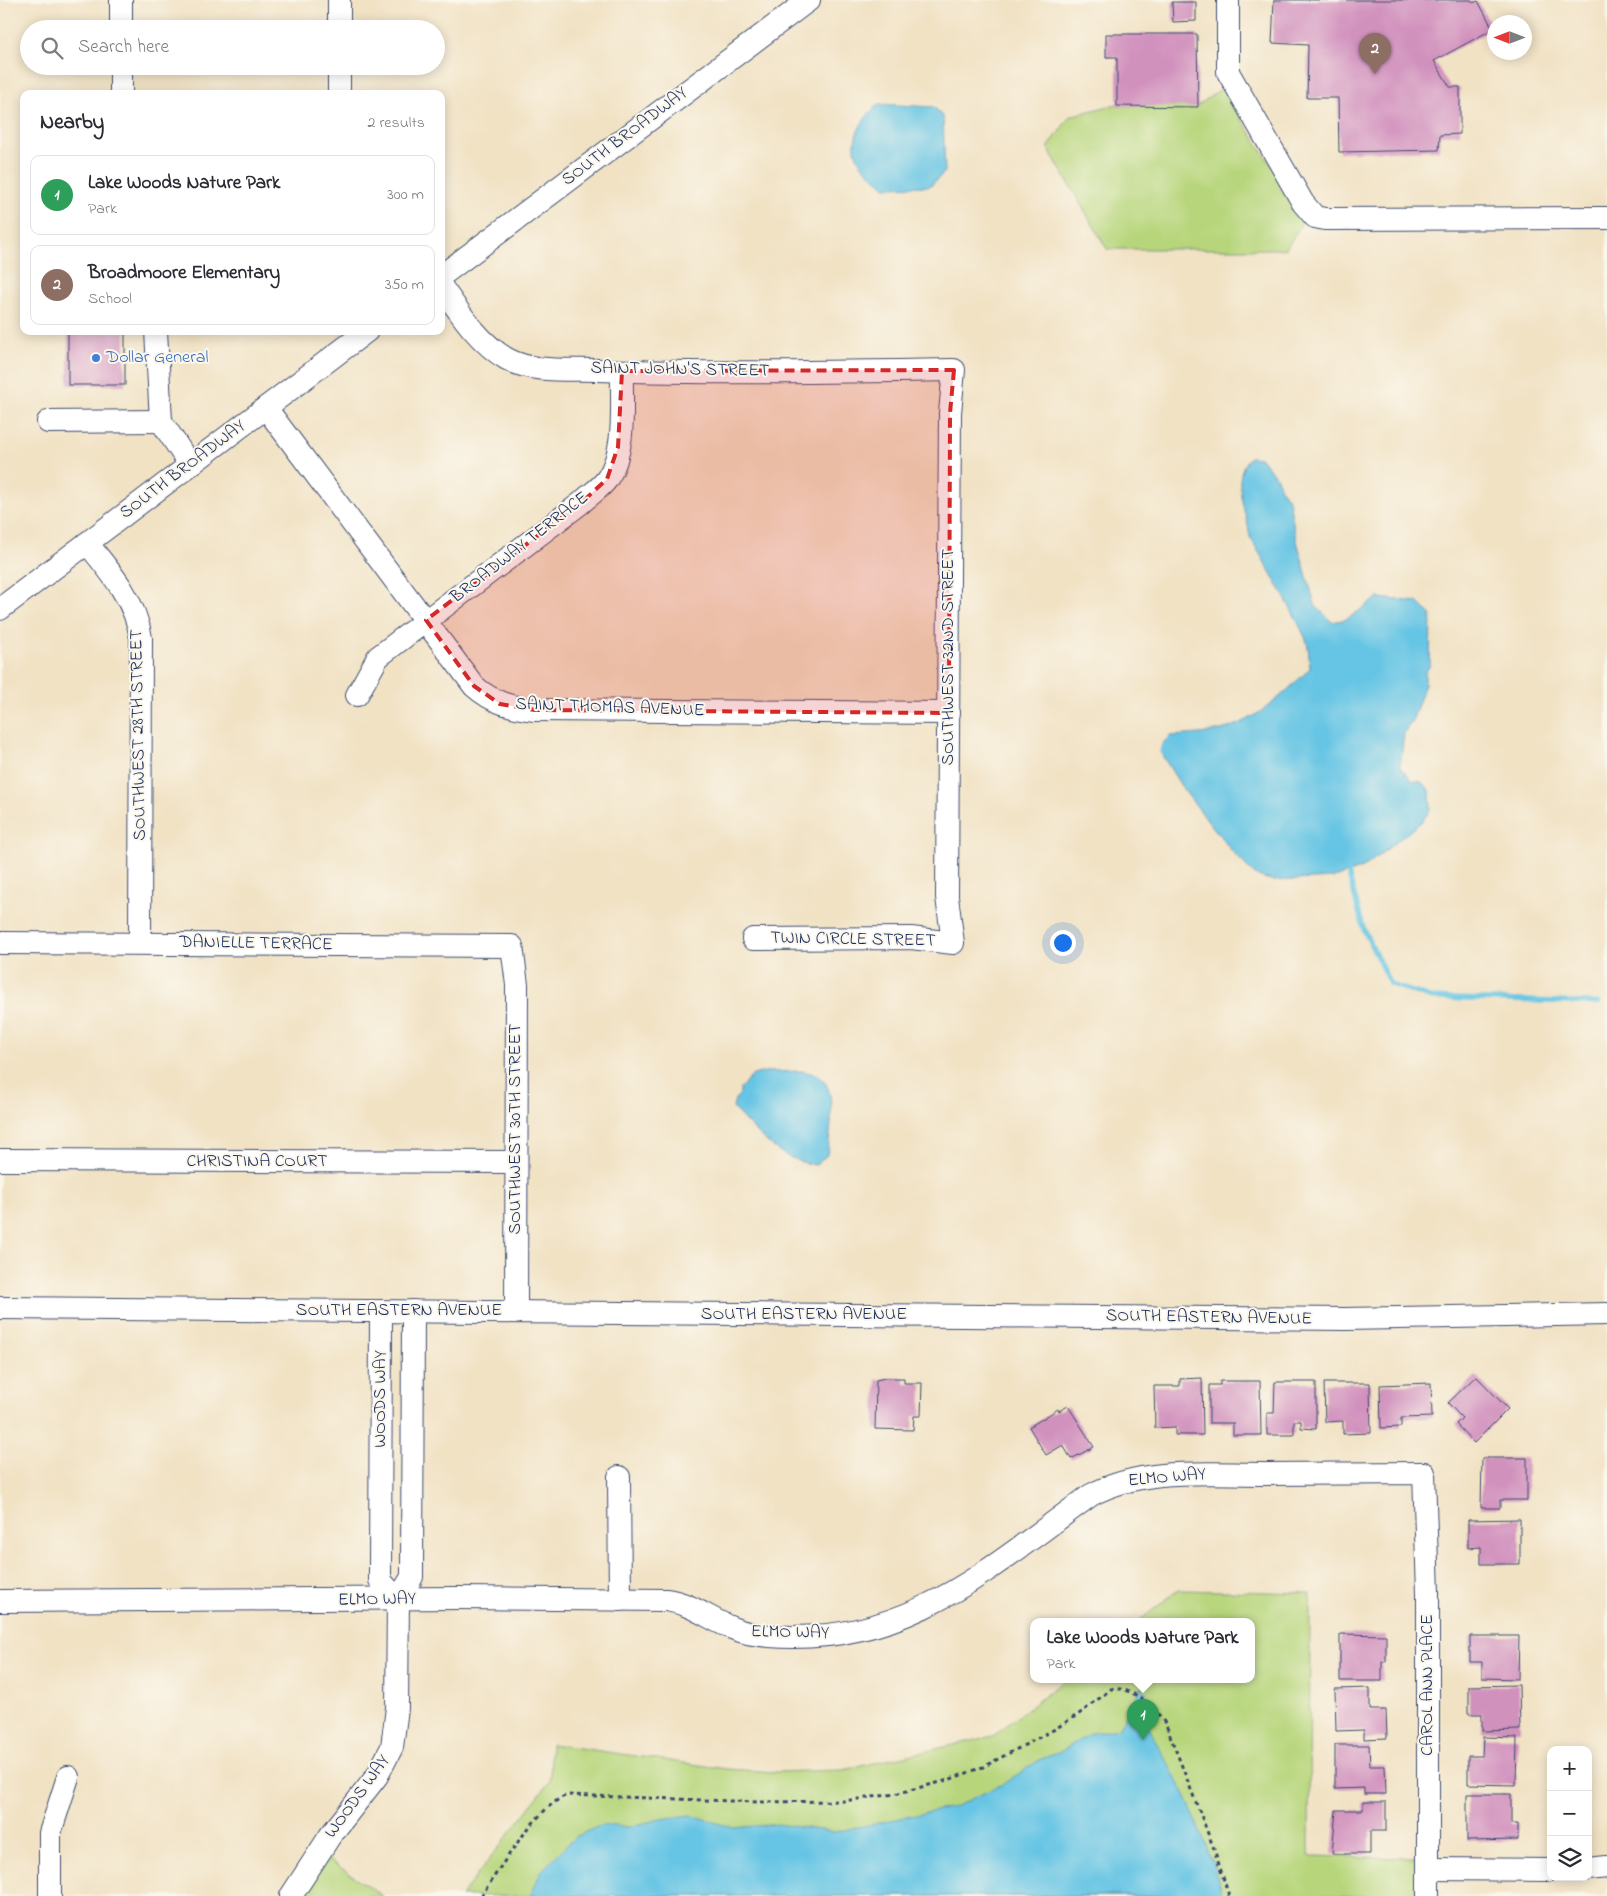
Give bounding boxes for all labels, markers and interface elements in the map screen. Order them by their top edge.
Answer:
north arrow [1487,15,1532,60]
search box [20,20,445,75]
pin: 2 [1359,33,1391,74]
icon: search [38,34,66,62]
text: Search here [78,34,169,61]
street label: SOUTH BROADWAY [557,81,694,193]
text: Nearby [40,108,104,138]
text: 2 results [367,111,425,135]
text: Lake Woods Nature Park [88,170,280,197]
text: 1 [54,183,60,207]
text: 300 m [387,183,424,207]
text: Park [88,197,117,221]
text: Broadmoore Elementary [88,260,280,287]
text: 2 [53,273,61,297]
text: 350 m [385,273,424,297]
text: School [88,287,132,311]
place label: Dollar General [105,345,209,371]
marker: Dollar General [90,352,102,364]
street label: SAINT JOHN'S STREET [590,355,770,385]
street label: SOUTH BROADWAY [115,414,252,526]
street label: BROADWAY TERRACE [445,486,595,611]
street label: SOUTHWEST 32ND STREET [936,549,962,765]
street label: SOUTHWEST 28TH STREET [124,629,154,841]
street label: SAINT THOMAS AVENUE [515,692,705,724]
street label: TWIN CIRCLE STREET [770,926,936,954]
street label: DANIELLE TERRACE [178,930,333,958]
your location [1050,930,1076,956]
street label: SOUTHWEST 30TH STREET [503,1023,529,1235]
street label: CHRISTINA COURT [186,1149,328,1175]
street label: SOUTH EASTERN AVENUE [296,1298,502,1324]
street label: SOUTH EASTERN AVENUE [701,1302,907,1328]
street label: SOUTH EASTERN AVENUE [1106,1303,1312,1333]
street label: WOODS WAY [368,1349,394,1448]
street label: ELMO WAY [1127,1462,1208,1494]
street label: ELMO WAY [338,1586,417,1614]
street label: CAROL ANN PLACE [1415,1614,1441,1756]
popup [1030,1618,1255,1683]
street label: ELMO WAY [751,1619,830,1647]
text: Lake Woods Nature Park [1046,1625,1239,1652]
text: Park [1046,1652,1075,1676]
pin: 1 [1127,1699,1159,1740]
map controls [1547,1746,1592,1881]
button: + [1547,1746,1592,1791]
street label: WOODS WAY [319,1749,398,1844]
button: − [1547,1791,1592,1836]
button: layers [1547,1836,1592,1881]

